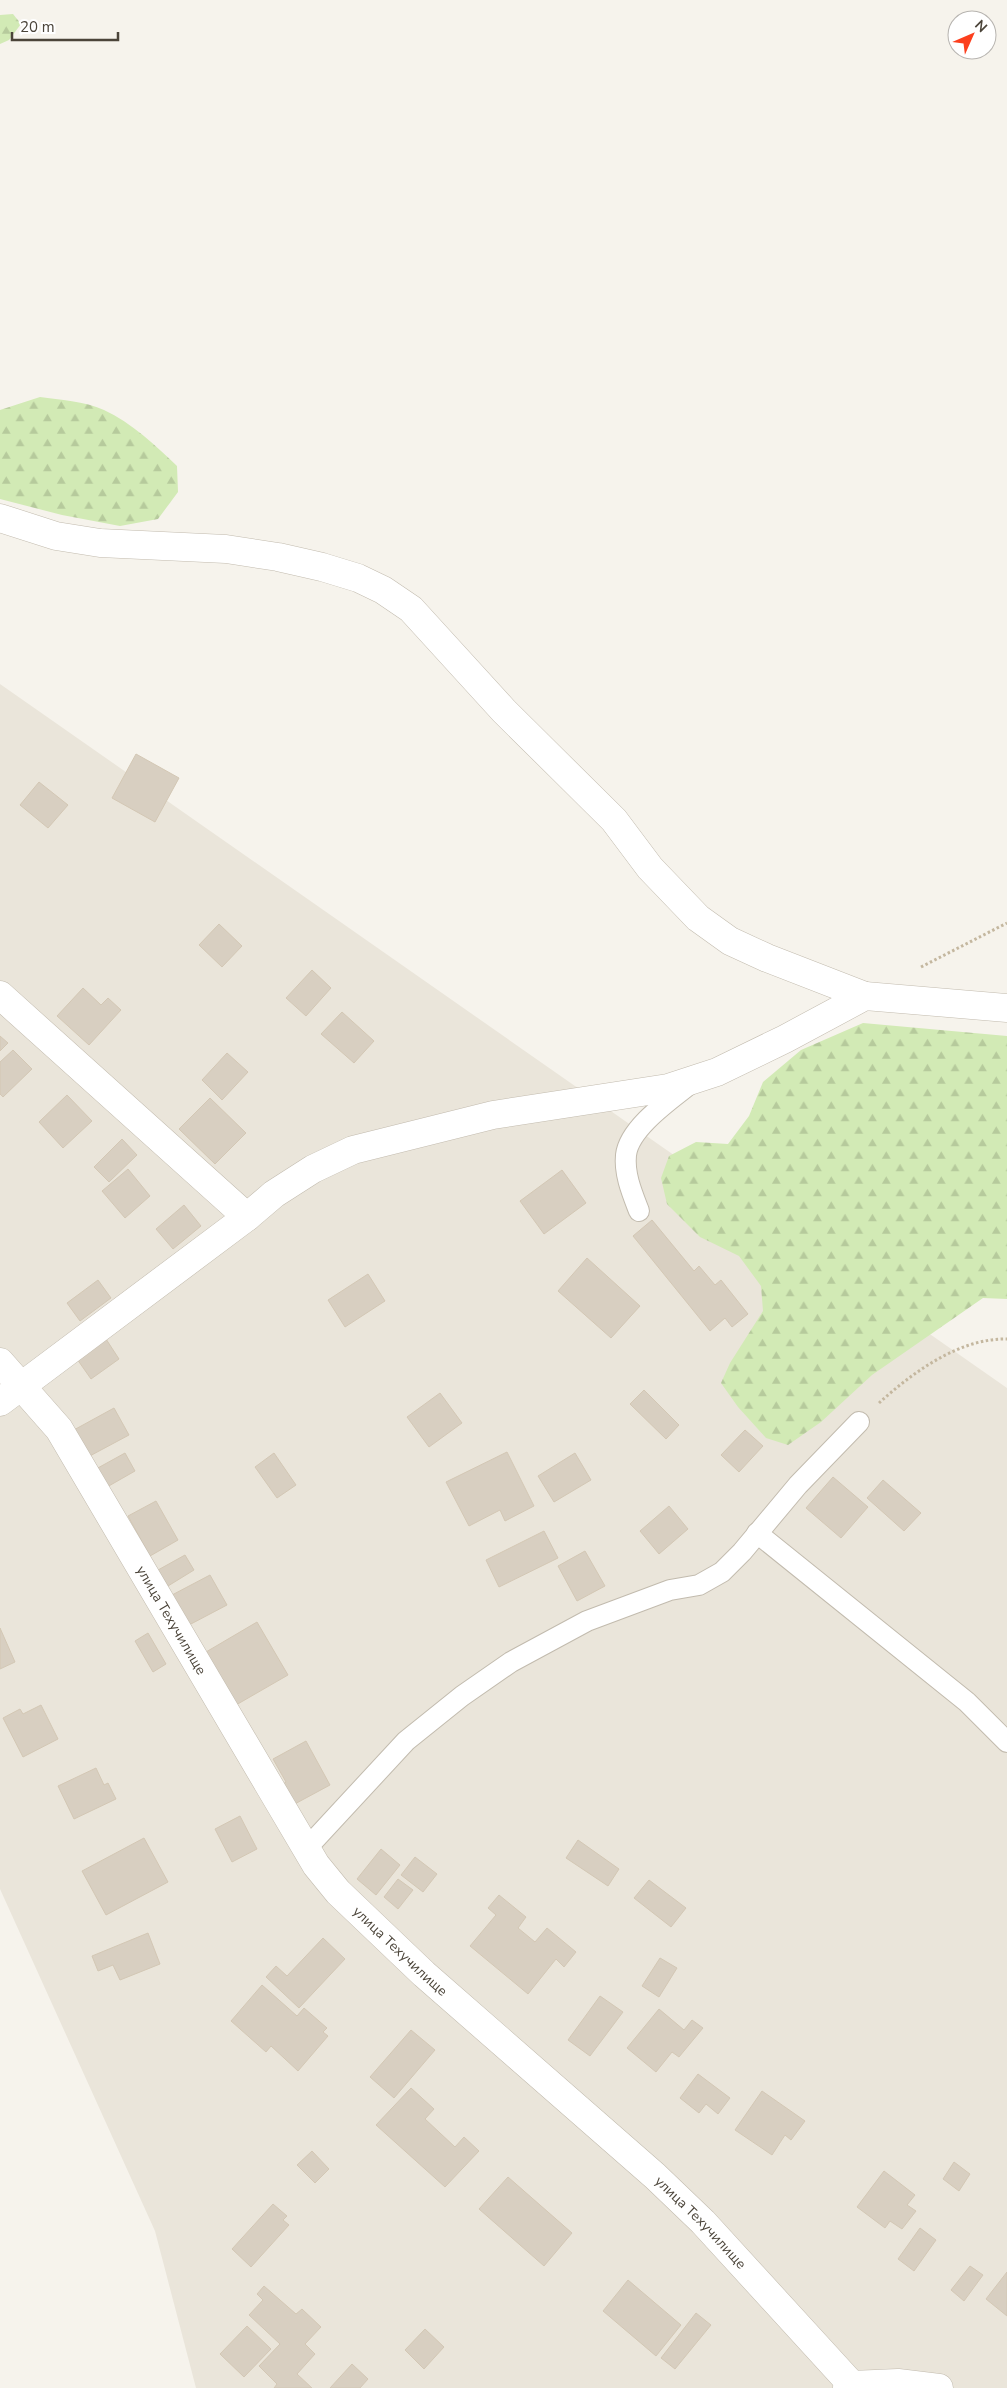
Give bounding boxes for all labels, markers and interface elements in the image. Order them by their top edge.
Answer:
scale bar [12,10,119,42]
north arrow [947,10,997,60]
text: N [970,16,991,37]
text: 20 m [20,17,55,37]
street label: улица Техучилище [132,1562,211,1678]
street label: улица Техучилище [349,1902,452,2000]
street label: улица Техучилище [651,2171,751,2273]

